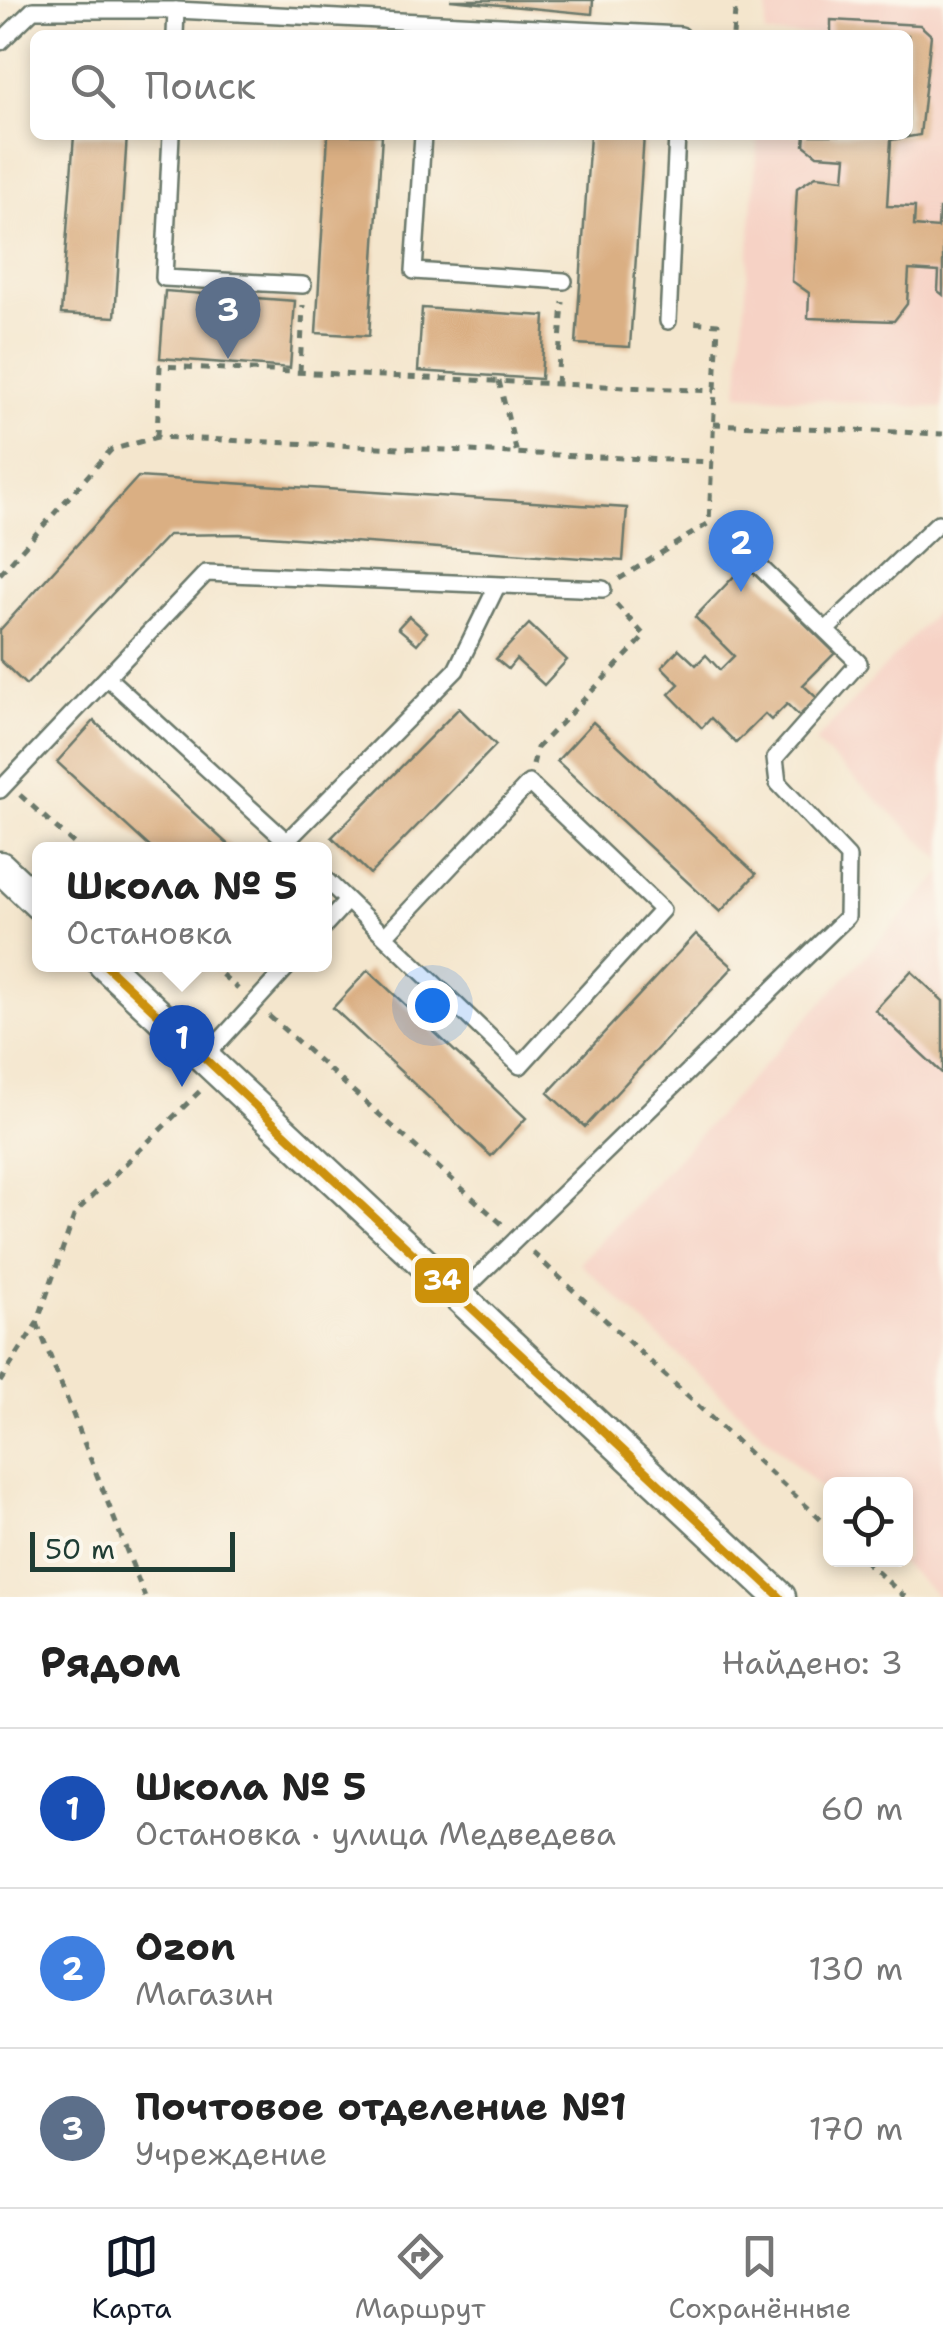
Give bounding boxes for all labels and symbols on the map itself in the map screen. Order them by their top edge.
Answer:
pin: 3 [196,276,260,359]
pin: 2 [708,510,774,592]
your location [407,980,458,1031]
pin: 1 [150,1004,214,1087]
line badge: 34 [413,1256,471,1305]
text: 34 [423,1261,462,1299]
scale bar [30,1527,235,1572]

